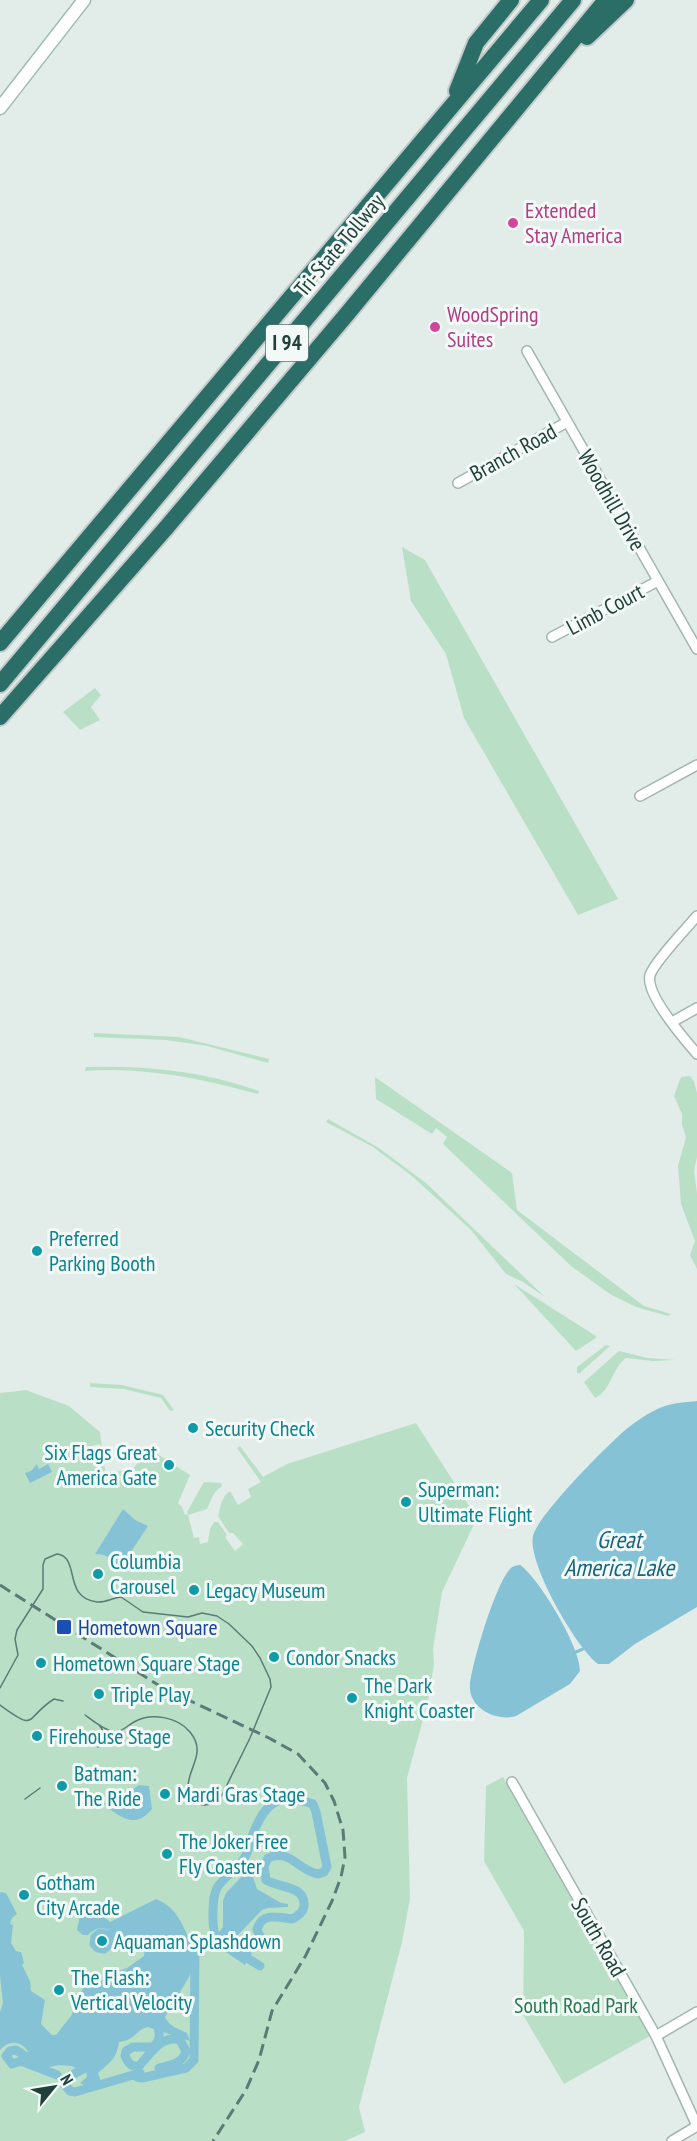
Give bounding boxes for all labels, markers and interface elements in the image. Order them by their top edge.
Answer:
street label: Tri-State Tollway [288,187,391,302]
place label: Extended Stay America [525,196,622,249]
marker: Extended Stay America [506,216,520,230]
place label: WoodSpring Suites [447,300,538,353]
marker: WoodSpring Suites [428,320,442,334]
road number: I 94 [266,325,308,361]
street label: Branch Road [465,417,561,487]
street label: Woodhill Drive [572,445,652,555]
street label: Limb Court [562,577,648,641]
place label: Preferred Parking Booth [49,1224,155,1277]
marker: Preferred Parking Booth [30,1244,44,1258]
place label: Security Check [205,1414,315,1442]
marker: Security Check [186,1421,200,1435]
place label: Six Flags Great America Gate [44,1438,157,1491]
marker: Six Flags Great America Gate [162,1458,176,1472]
place label: Superman: Ultimate Flight [418,1475,532,1528]
marker: Superman: Ultimate Flight [399,1495,413,1509]
water label: Great America Lake [564,1524,676,1583]
place label: Columbia Carousel [110,1547,181,1600]
marker: Columbia Carousel [91,1567,105,1581]
place label: Legacy Museum [206,1576,325,1604]
marker: Legacy Museum [187,1583,201,1597]
place label: Hometown Square [78,1613,218,1641]
marker: Hometown Square [55,1618,73,1636]
place label: Condor Snacks [286,1643,396,1671]
place label: Hometown Square Stage [53,1649,240,1677]
marker: Condor Snacks [267,1650,281,1664]
marker: Hometown Square Stage [34,1656,48,1670]
place label: The Dark Knight Coaster [364,1671,475,1724]
place label: Triple Play [111,1680,191,1708]
marker: Triple Play [92,1687,106,1701]
marker: The Dark Knight Coaster [345,1691,359,1705]
place label: Firehouse Stage [49,1722,171,1750]
marker: Firehouse Stage [30,1729,44,1743]
place label: Batman: The Ride [74,1759,141,1812]
marker: Batman: The Ride [55,1779,69,1793]
place label: Mardi Gras Stage [177,1780,305,1808]
marker: Mardi Gras Stage [158,1787,172,1801]
place label: The Joker Free Fly Coaster [179,1827,288,1880]
marker: The Joker Free Fly Coaster [160,1847,174,1861]
place label: Gotham City Arcade [36,1868,120,1921]
marker: Gotham City Arcade [17,1888,31,1902]
street label: South Road [565,1893,633,1981]
place label: Aquaman Splashdown [114,1927,281,1955]
marker: Aquaman Splashdown [95,1934,109,1948]
place label: The Flash: Vertical Velocity [70,1963,193,2016]
marker: The Flash: Vertical Velocity [52,1983,66,1997]
park label: South Road Park [514,1991,638,2019]
north arrow [24,2057,84,2117]
text: N [56,2071,78,2088]

